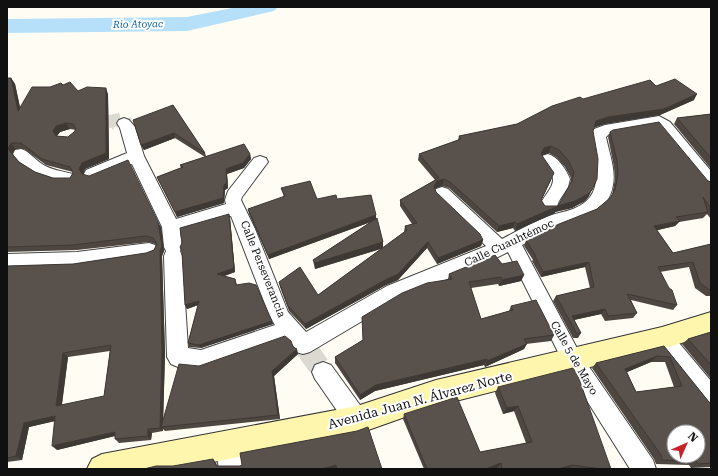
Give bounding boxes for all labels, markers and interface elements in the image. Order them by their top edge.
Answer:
water label: Rio Atoyac [112,18,164,30]
street label: Calle Cuauhtémoc [462,217,556,269]
street label: Calle Perseverancia [238,219,288,319]
street label: Calle 5 de Mayo [548,319,601,398]
street label: Avenida Juan N. Álvarez Norte [326,367,514,432]
north arrow [666,424,706,464]
text: N [685,430,701,445]

